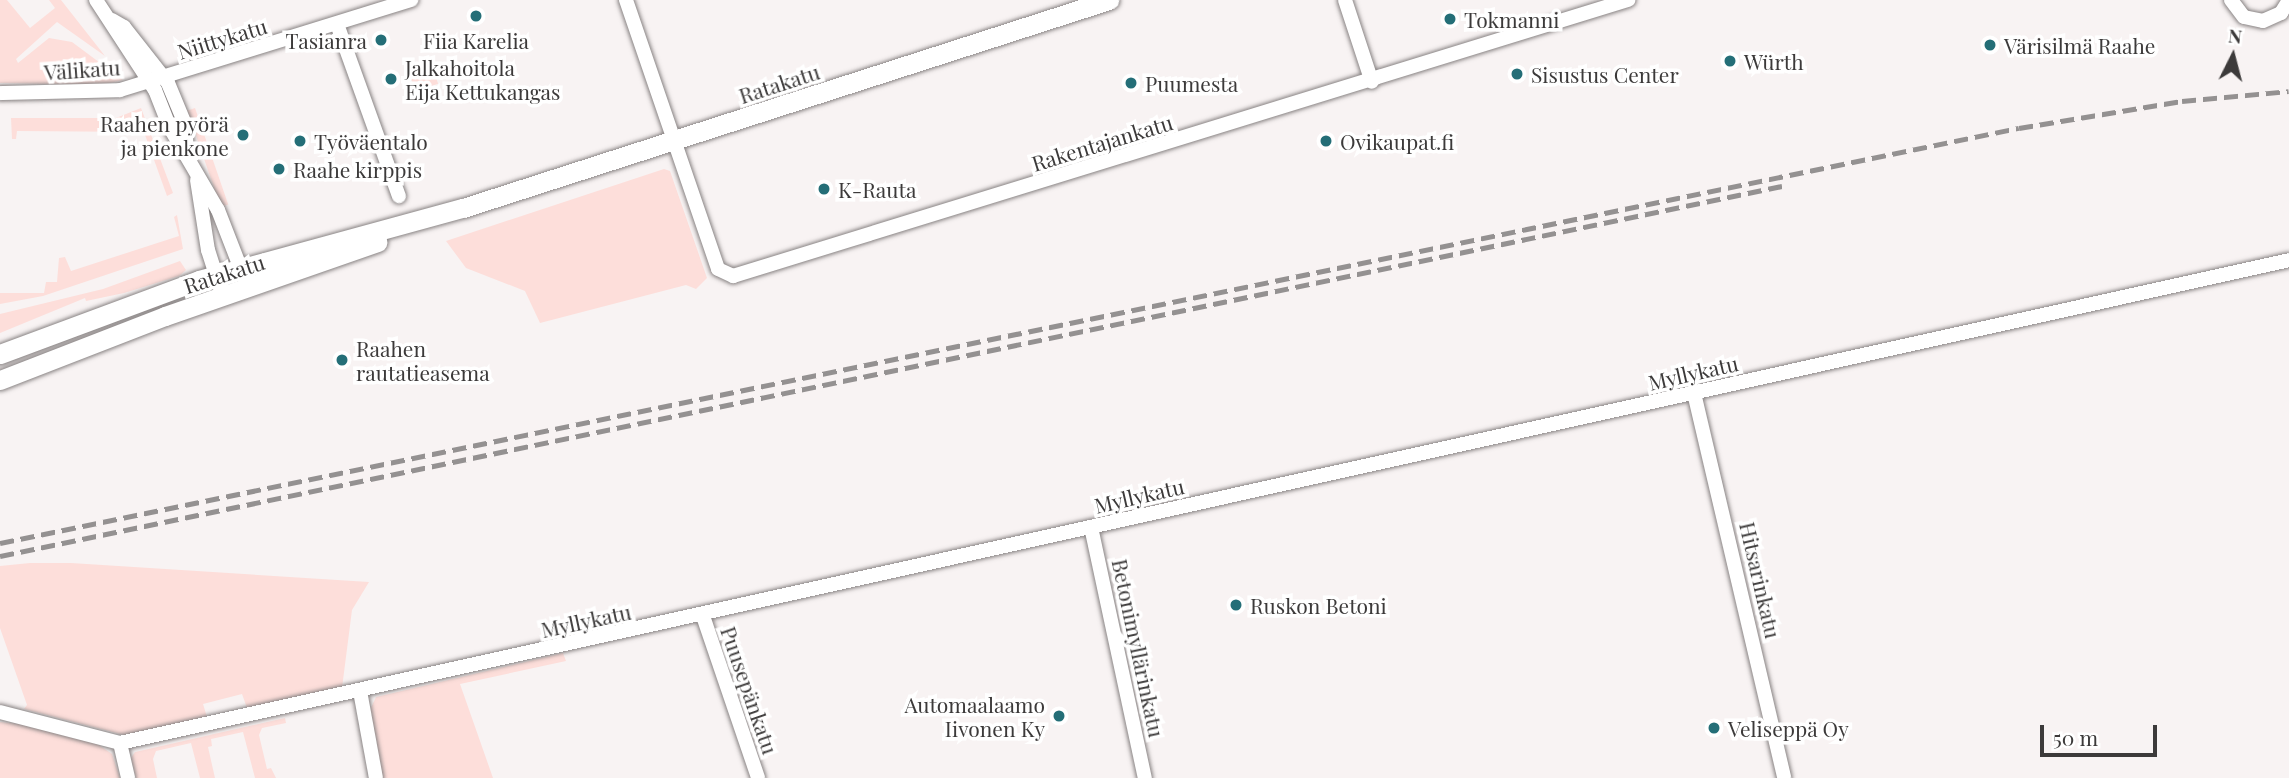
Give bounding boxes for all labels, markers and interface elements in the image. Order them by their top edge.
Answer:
place label: Tokmanni [1464,6,1559,32]
marker: Fiia Karelia [468,8,484,24]
marker: Tokmanni [1442,11,1458,27]
street label: Niittykatu [174,12,270,64]
north arrow [2198,21,2268,91]
text: N [2227,21,2243,49]
place label: Tasianra [285,27,367,53]
place label: Fiia Karelia [423,27,529,53]
marker: Tasianra [373,32,389,48]
place label: Värisilmä Raahe [2004,32,2156,58]
marker: Värisilmä Raahe [1982,37,1998,53]
place label: Würth [1744,48,1804,74]
marker: Würth [1722,53,1738,69]
street label: Välikatu [43,54,121,84]
place label: Jalkahoitola Eija Kettukangas [405,54,561,104]
street label: Ratakatu [735,58,823,108]
place label: Sisustus Center [1531,61,1679,87]
marker: Sisustus Center [1509,66,1525,82]
place label: Puumesta [1145,70,1238,96]
marker: Jalkahoitola Eija Kettukangas [383,71,399,87]
marker: Puumesta [1123,75,1139,91]
street label: Rakentajankatu [1028,109,1176,175]
place label: Raahen pyörä ja pienkone [100,110,229,160]
marker: Raahen pyörä ja pienkone [235,127,251,143]
place label: Työväentalo [314,128,428,154]
place label: Ovikaupat.fi [1340,128,1454,154]
marker: Työväentalo [292,133,308,149]
marker: Ovikaupat.fi [1318,133,1334,149]
place label: Raahe kirppis [293,156,423,182]
marker: Raahe kirppis [271,161,287,177]
place label: K-Rauta [838,176,916,202]
marker: K-Rauta [816,181,832,197]
street label: Ratakatu [180,248,268,298]
place label: Raahen rautatieasema [356,335,490,385]
street label: Myllykatu [1646,349,1740,395]
marker: Raahen rautatieasema [334,352,350,368]
street label: Myllykatu [1092,472,1186,518]
street label: Hitsarinkatu [1735,519,1787,641]
street label: Betonimyllärinkatu [1108,556,1170,740]
place label: Ruskon Betoni [1250,592,1387,618]
marker: Ruskon Betoni [1228,597,1244,613]
street label: Myllykatu [539,598,633,642]
street label: Puusepänkatu [716,623,784,757]
place label: Automaalaamo Iivonen Ky [905,691,1045,741]
marker: Automaalaamo Iivonen Ky [1051,708,1067,724]
scale bar [2044,712,2161,756]
place label: Veliseppä Oy [1728,715,1849,741]
marker: Veliseppä Oy [1706,720,1722,736]
text: 50 m [2053,723,2098,751]

